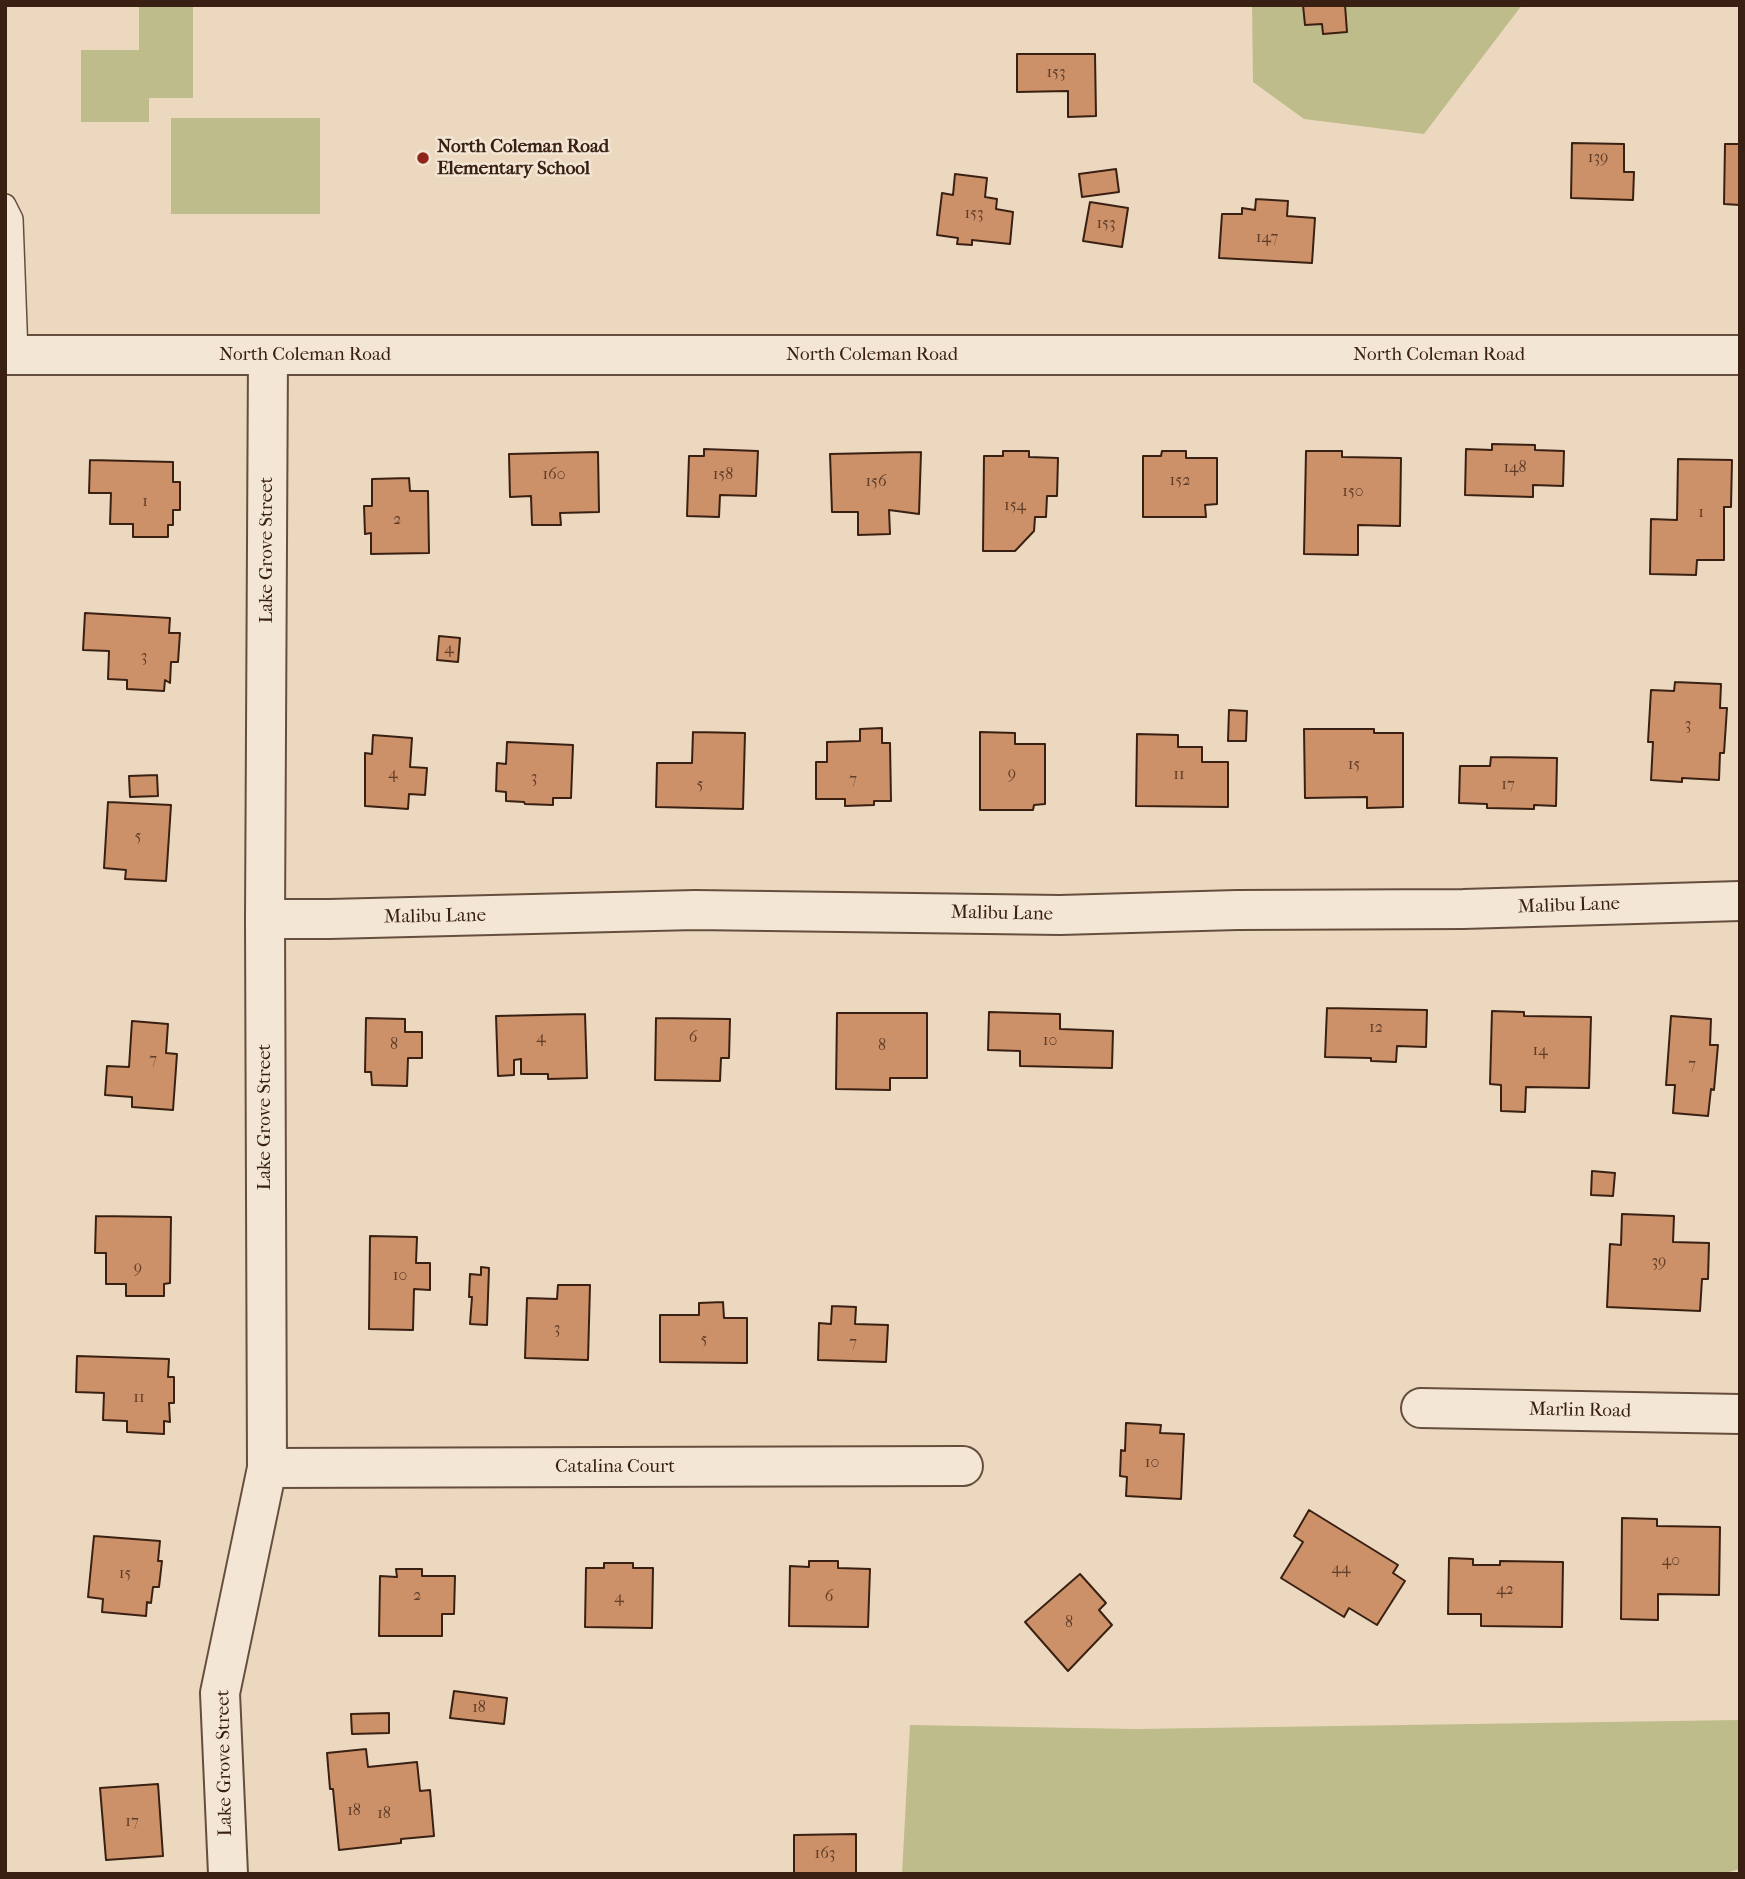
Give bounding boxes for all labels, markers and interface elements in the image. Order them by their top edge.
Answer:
house number: 153 [1046,63,1066,83]
place label: North Coleman Road Elementary School [437,136,609,180]
house number: 139 [1588,148,1608,168]
marker: North Coleman Road Elementary School [415,150,431,166]
house number: 153 [964,204,984,224]
house number: 153 [1096,214,1116,234]
house number: 147 [1256,228,1278,248]
street label: North Coleman Road [219,344,391,366]
street label: North Coleman Road [786,344,958,366]
street label: North Coleman Road [1353,344,1525,366]
house number: 148 [1503,458,1527,478]
house number: 160 [542,465,566,485]
house number: 158 [713,465,733,485]
house number: 152 [1170,471,1190,491]
house number: 156 [865,472,887,492]
street label: Lake Grove Street [256,477,278,623]
house number: 150 [1342,482,1364,502]
house number: 1 [142,492,148,512]
house number: 154 [1004,496,1026,516]
house number: 1 [1698,503,1704,523]
house number: 2 [393,510,401,530]
house number: 4 [444,639,454,659]
house number: 3 [141,647,147,667]
house number: 3 [1685,715,1691,735]
house number: 15 [1348,755,1360,775]
house number: 4 [388,764,398,784]
house number: 9 [1008,764,1016,784]
house number: 11 [1173,765,1185,785]
house number: 3 [531,768,537,788]
house number: 7 [849,770,857,790]
house number: 5 [697,775,703,795]
house number: 17 [1501,775,1515,795]
house number: 5 [135,827,141,847]
street label: Malibu Lane [1518,893,1620,919]
street label: Malibu Lane [951,902,1053,926]
street label: Malibu Lane [384,905,486,929]
house number: 12 [1369,1018,1383,1038]
house number: 4 [536,1028,546,1048]
house number: 6 [689,1028,697,1048]
house number: 10 [1043,1031,1057,1051]
house number: 8 [390,1035,398,1055]
house number: 8 [878,1036,886,1056]
house number: 14 [1532,1041,1548,1061]
street label: Lake Grove Street [254,1044,276,1190]
house number: 7 [149,1050,157,1070]
house number: 7 [1688,1055,1696,1075]
house number: 39 [1652,1252,1666,1272]
house number: 9 [134,1258,142,1278]
house number: 10 [393,1266,407,1286]
house number: 3 [554,1319,560,1339]
house number: 5 [701,1330,707,1350]
house number: 7 [849,1333,857,1353]
house number: 11 [133,1388,145,1408]
street label: Marlin Road [1529,1399,1631,1423]
house number: 10 [1145,1453,1159,1473]
street label: Catalina Court [555,1456,675,1478]
house number: 40 [1662,1551,1680,1571]
house number: 44 [1332,1559,1350,1579]
house number: 15 [119,1564,131,1584]
house number: 42 [1496,1580,1514,1600]
house number: 2 [413,1586,421,1606]
house number: 6 [825,1587,833,1607]
house number: 4 [614,1588,624,1608]
house number: 8 [1065,1613,1073,1633]
street label: Lake Grove Street [212,1689,238,1837]
house number: 18 [472,1698,486,1718]
house number: 18 [347,1801,361,1821]
house number: 18 [377,1804,391,1824]
house number: 17 [125,1812,139,1832]
house number: 163 [815,1844,835,1864]

